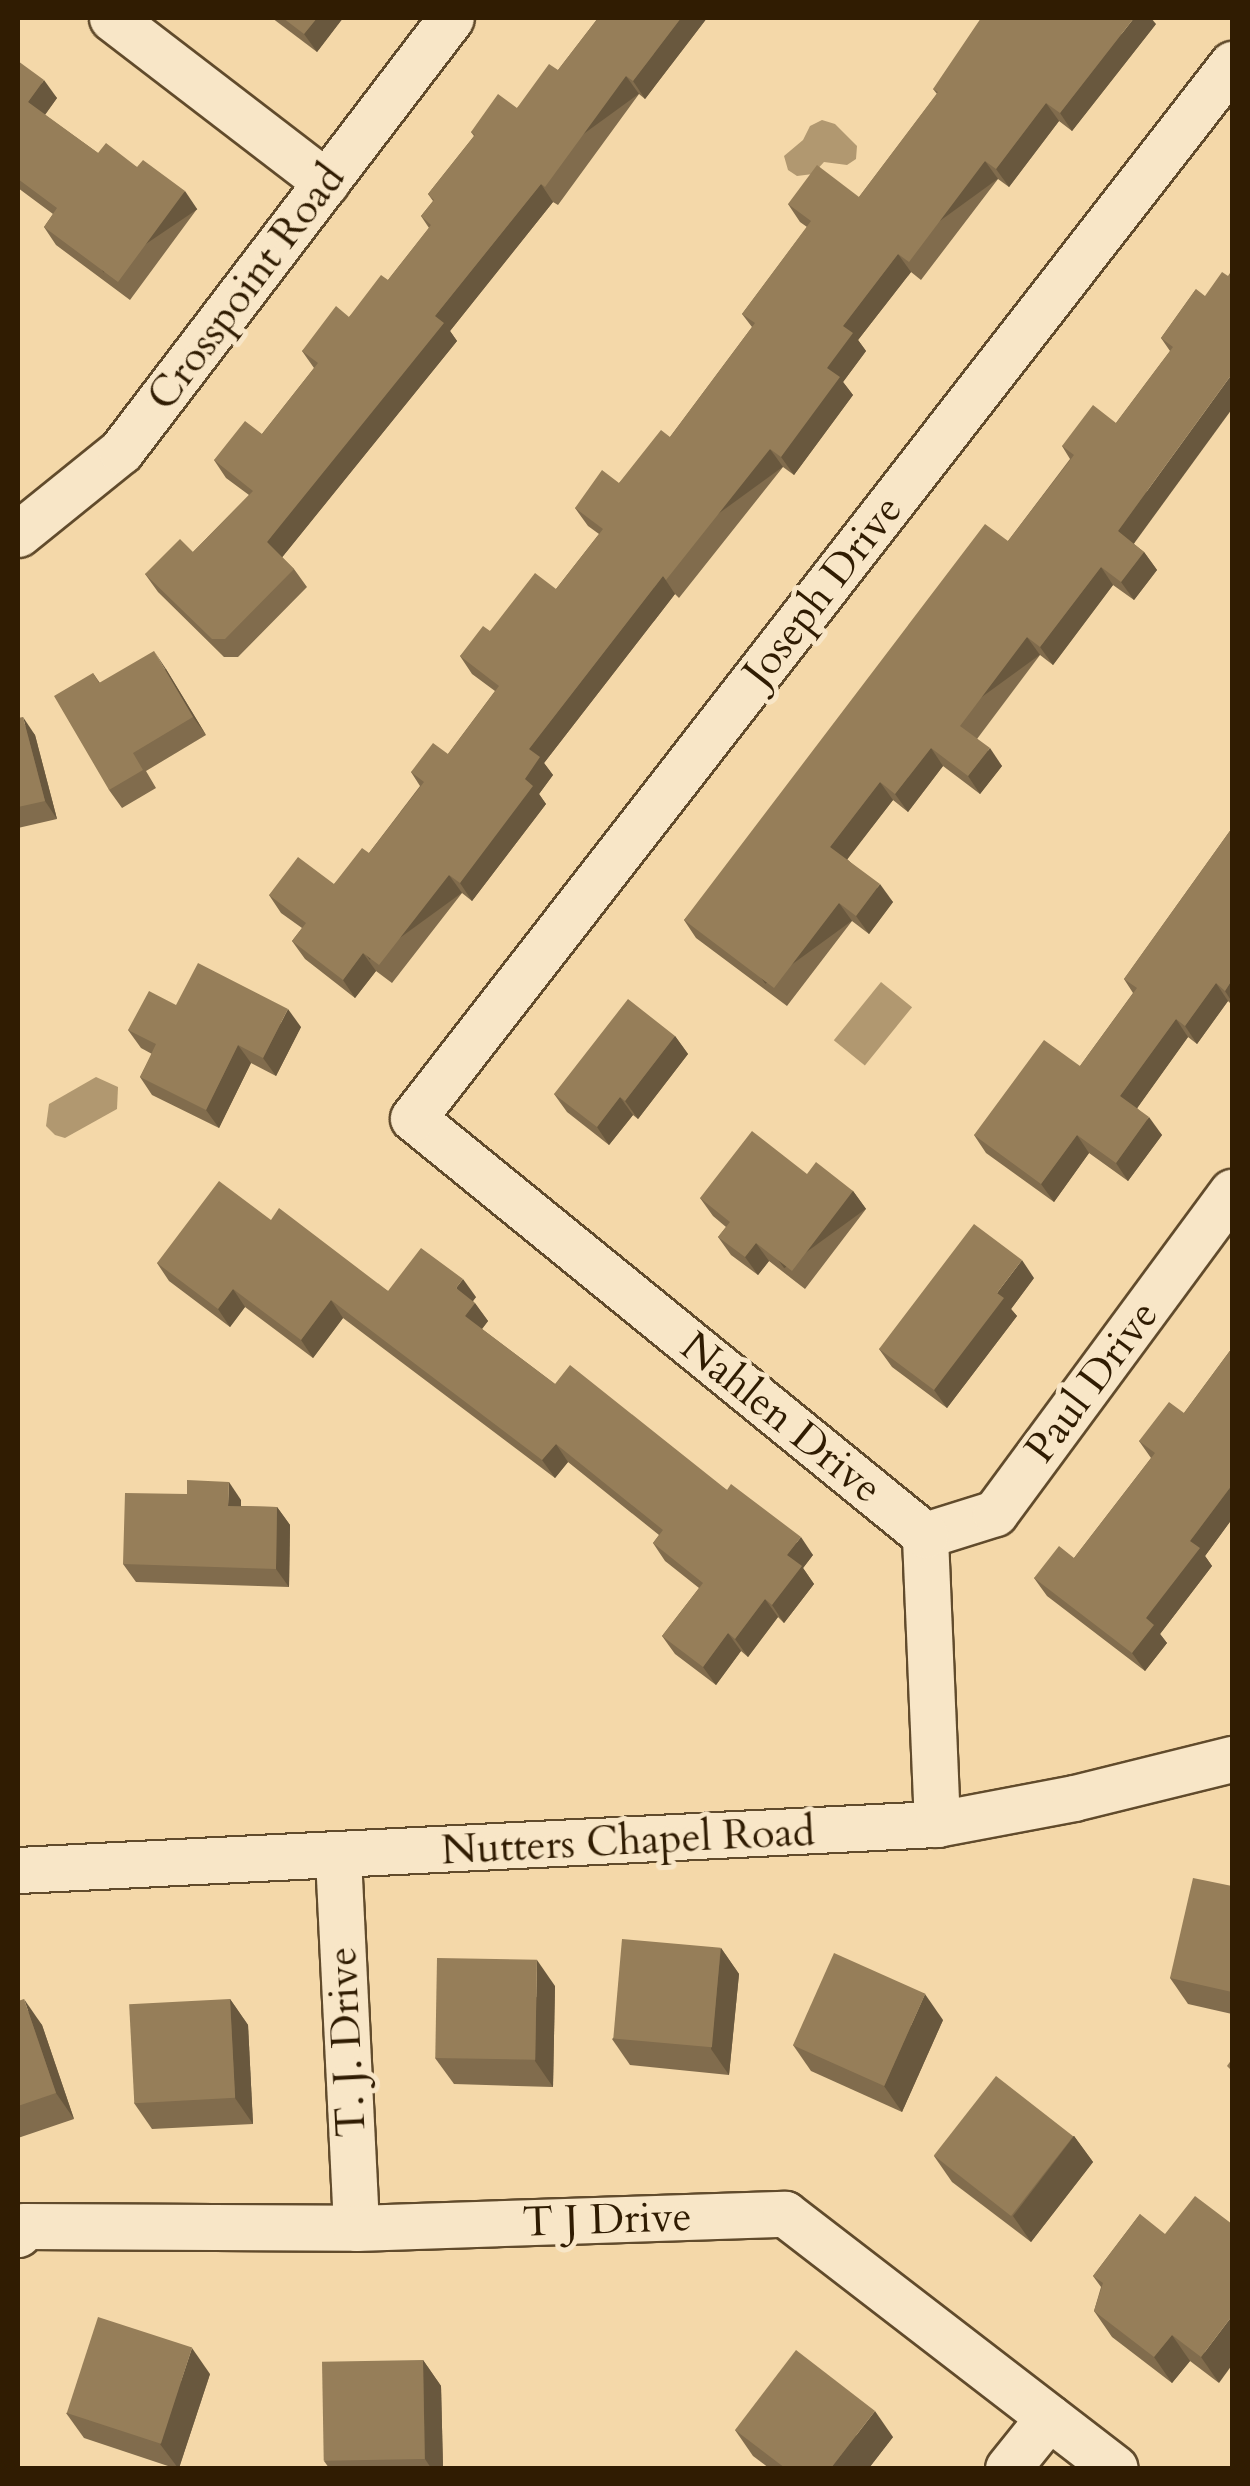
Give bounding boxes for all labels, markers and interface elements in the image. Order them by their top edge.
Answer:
street label: Crosspoint Road [137,154,355,420]
street label: Joseph Drive [733,486,913,696]
street label: Paul Drive [1015,1291,1169,1473]
street label: Nahlen Drive [671,1322,891,1514]
street label: Nutters Chapel Road [440,1806,816,1876]
street label: T. J. Drive [317,1946,377,2138]
street label: T J Drive [522,2192,692,2248]

